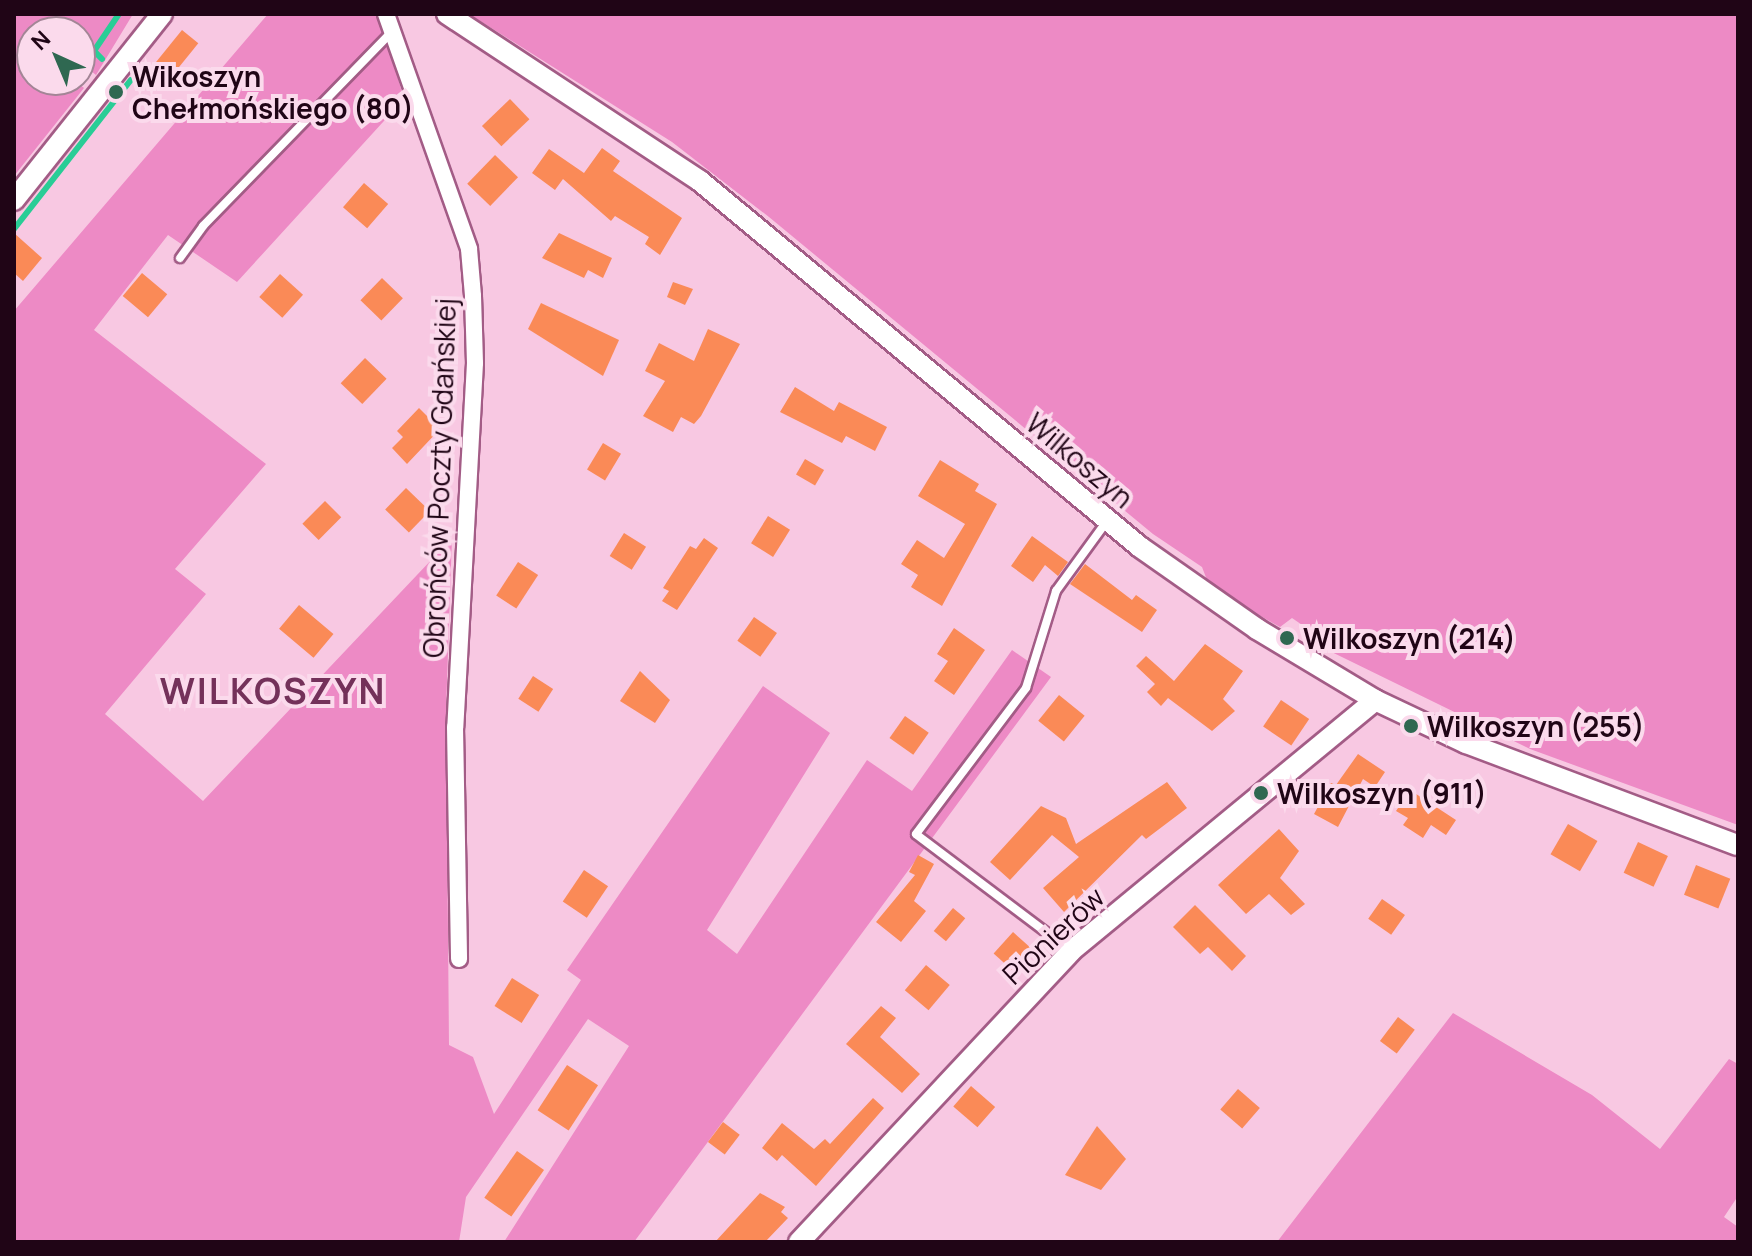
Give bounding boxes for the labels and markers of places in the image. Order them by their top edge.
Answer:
place label: Wikoszyn Chełmońskiego (80) [132,59,414,125]
marker: Wikoszyn Chełmońskiego (80) [107,83,125,101]
place label: Wilkoszyn (214) [1303,621,1516,655]
marker: Wilkoszyn (214) [1278,629,1296,647]
place label: Wilkoszyn (255) [1427,709,1645,743]
marker: Wilkoszyn (255) [1402,717,1420,735]
place label: Wilkoszyn (911) [1277,776,1487,810]
marker: Wilkoszyn (911) [1252,784,1270,802]

